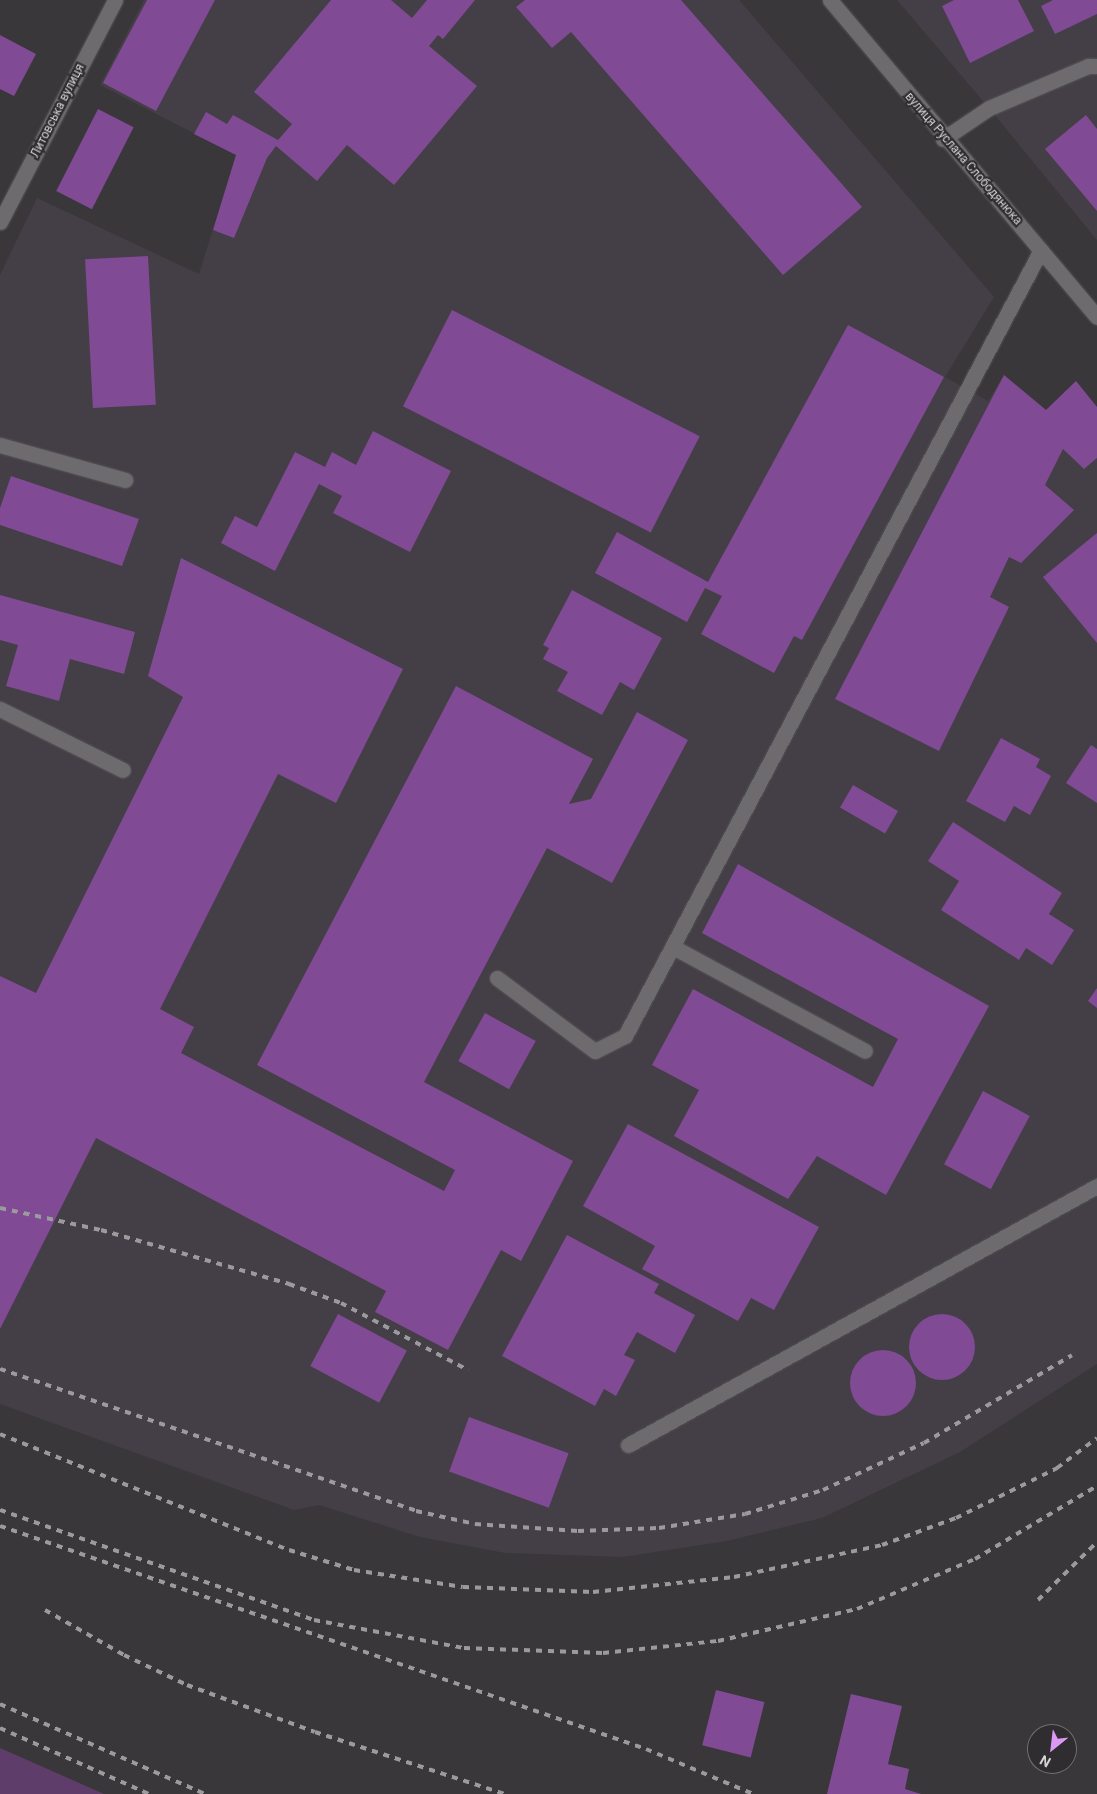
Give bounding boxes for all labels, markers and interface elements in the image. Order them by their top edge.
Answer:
street label: Литовська вулиця [28,62,88,160]
street label: вулиця Руслана Слободянюка [902,90,1024,228]
north arrow [1027,1724,1077,1774]
text: N [1037,1752,1053,1771]

